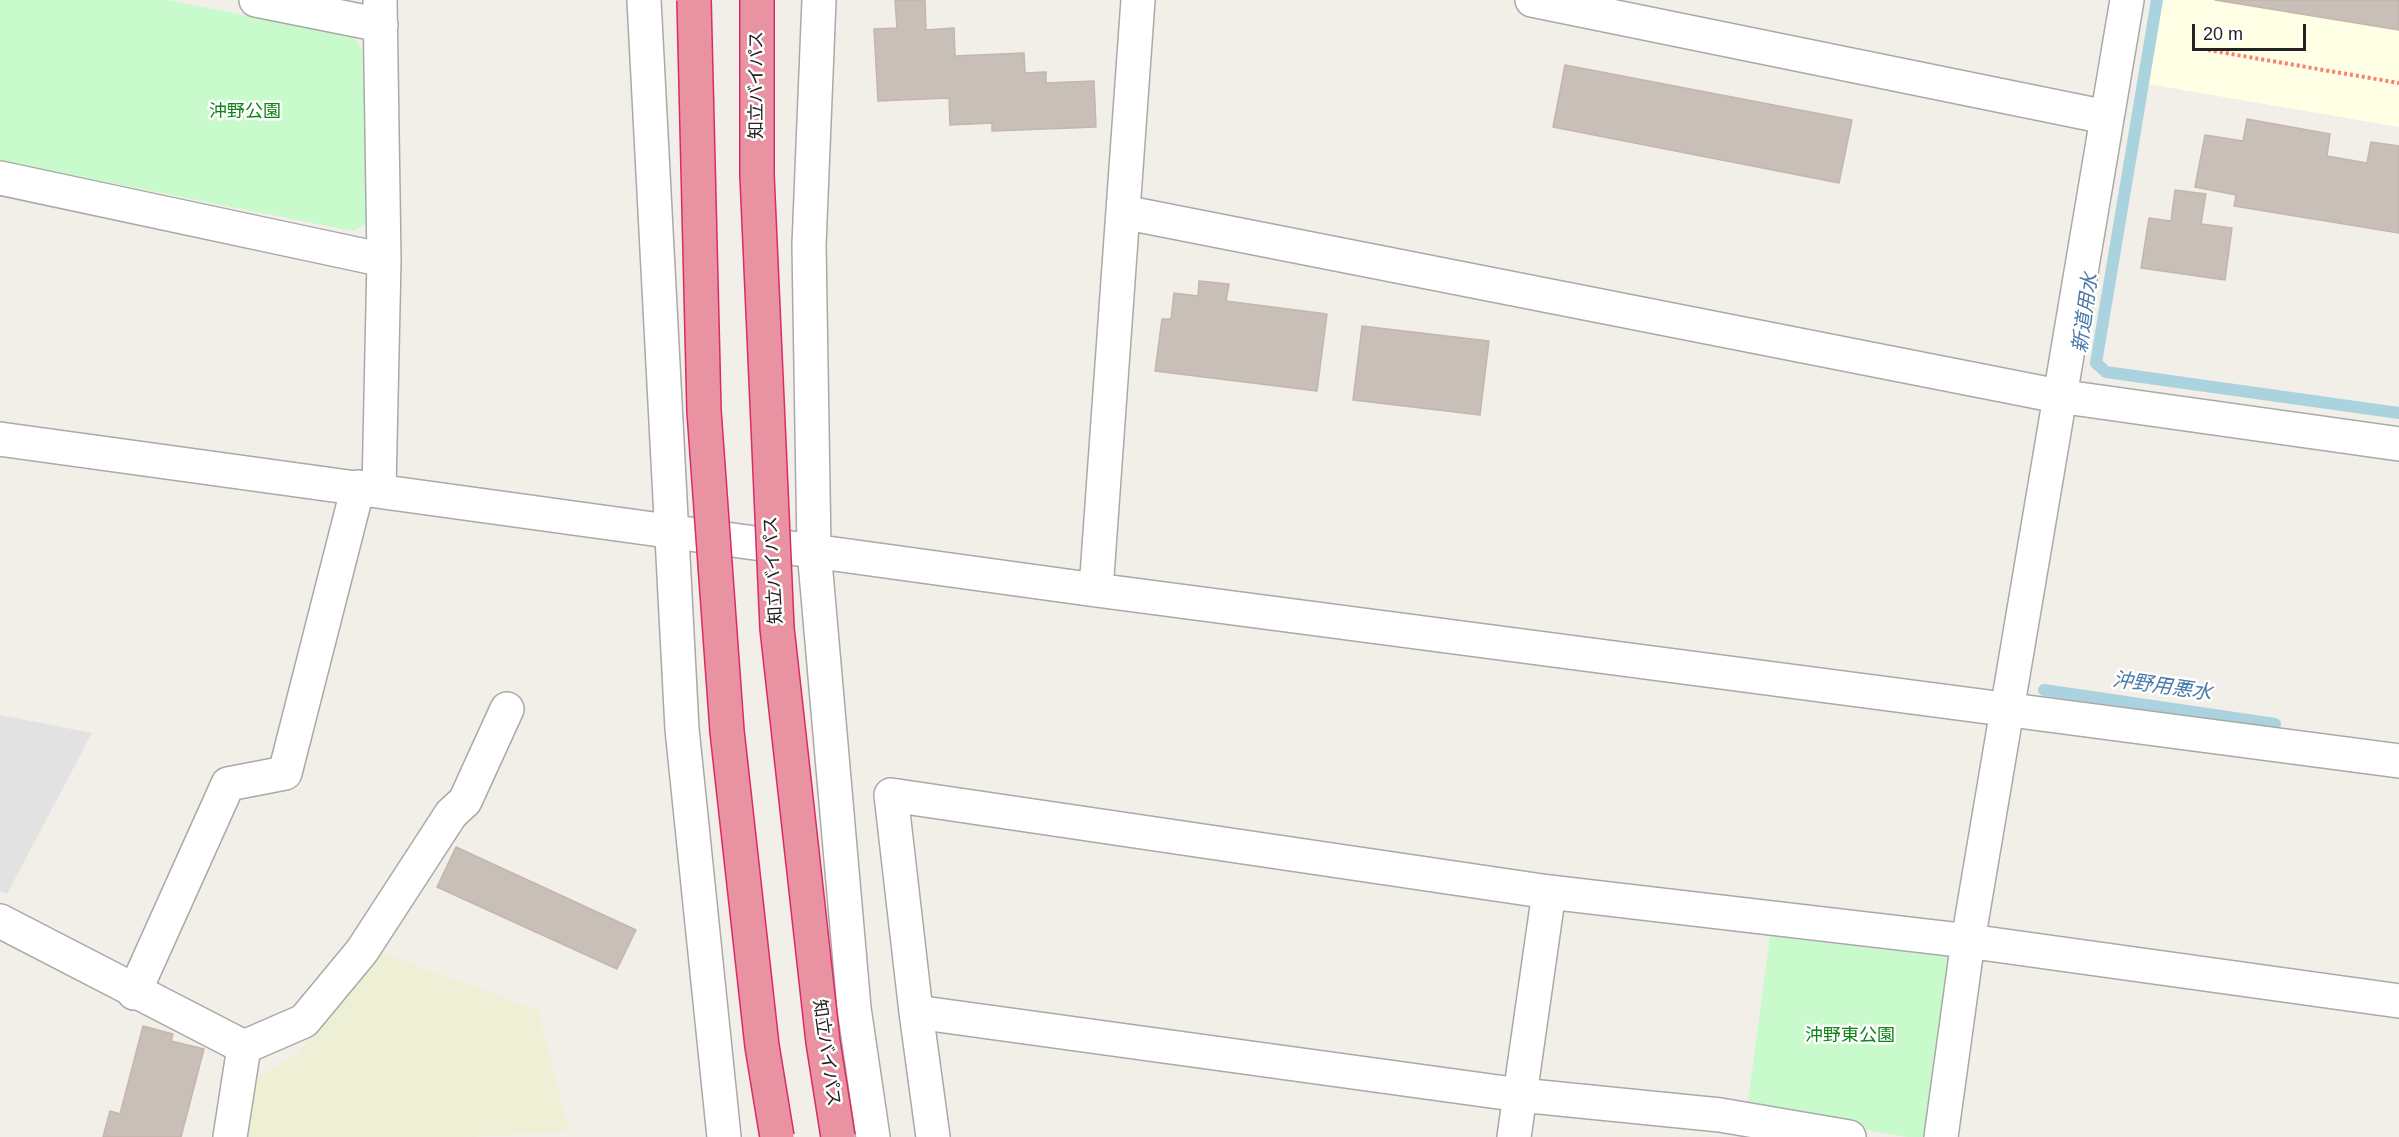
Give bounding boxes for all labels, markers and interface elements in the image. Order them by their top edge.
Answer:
scale bar [2195,12,2309,50]
text: 20 m [2203,24,2243,44]
street label: 知立バイパス [746,31,768,139]
park label: 沖野公園 [209,101,281,123]
water label: 新道用水 [2069,272,2103,354]
street label: 知立バイパス [760,516,788,624]
water label: 沖野用悪水 [2111,668,2213,706]
street label: 知立バイパス [808,998,844,1108]
park label: 沖野東公園 [1805,1025,1895,1047]

